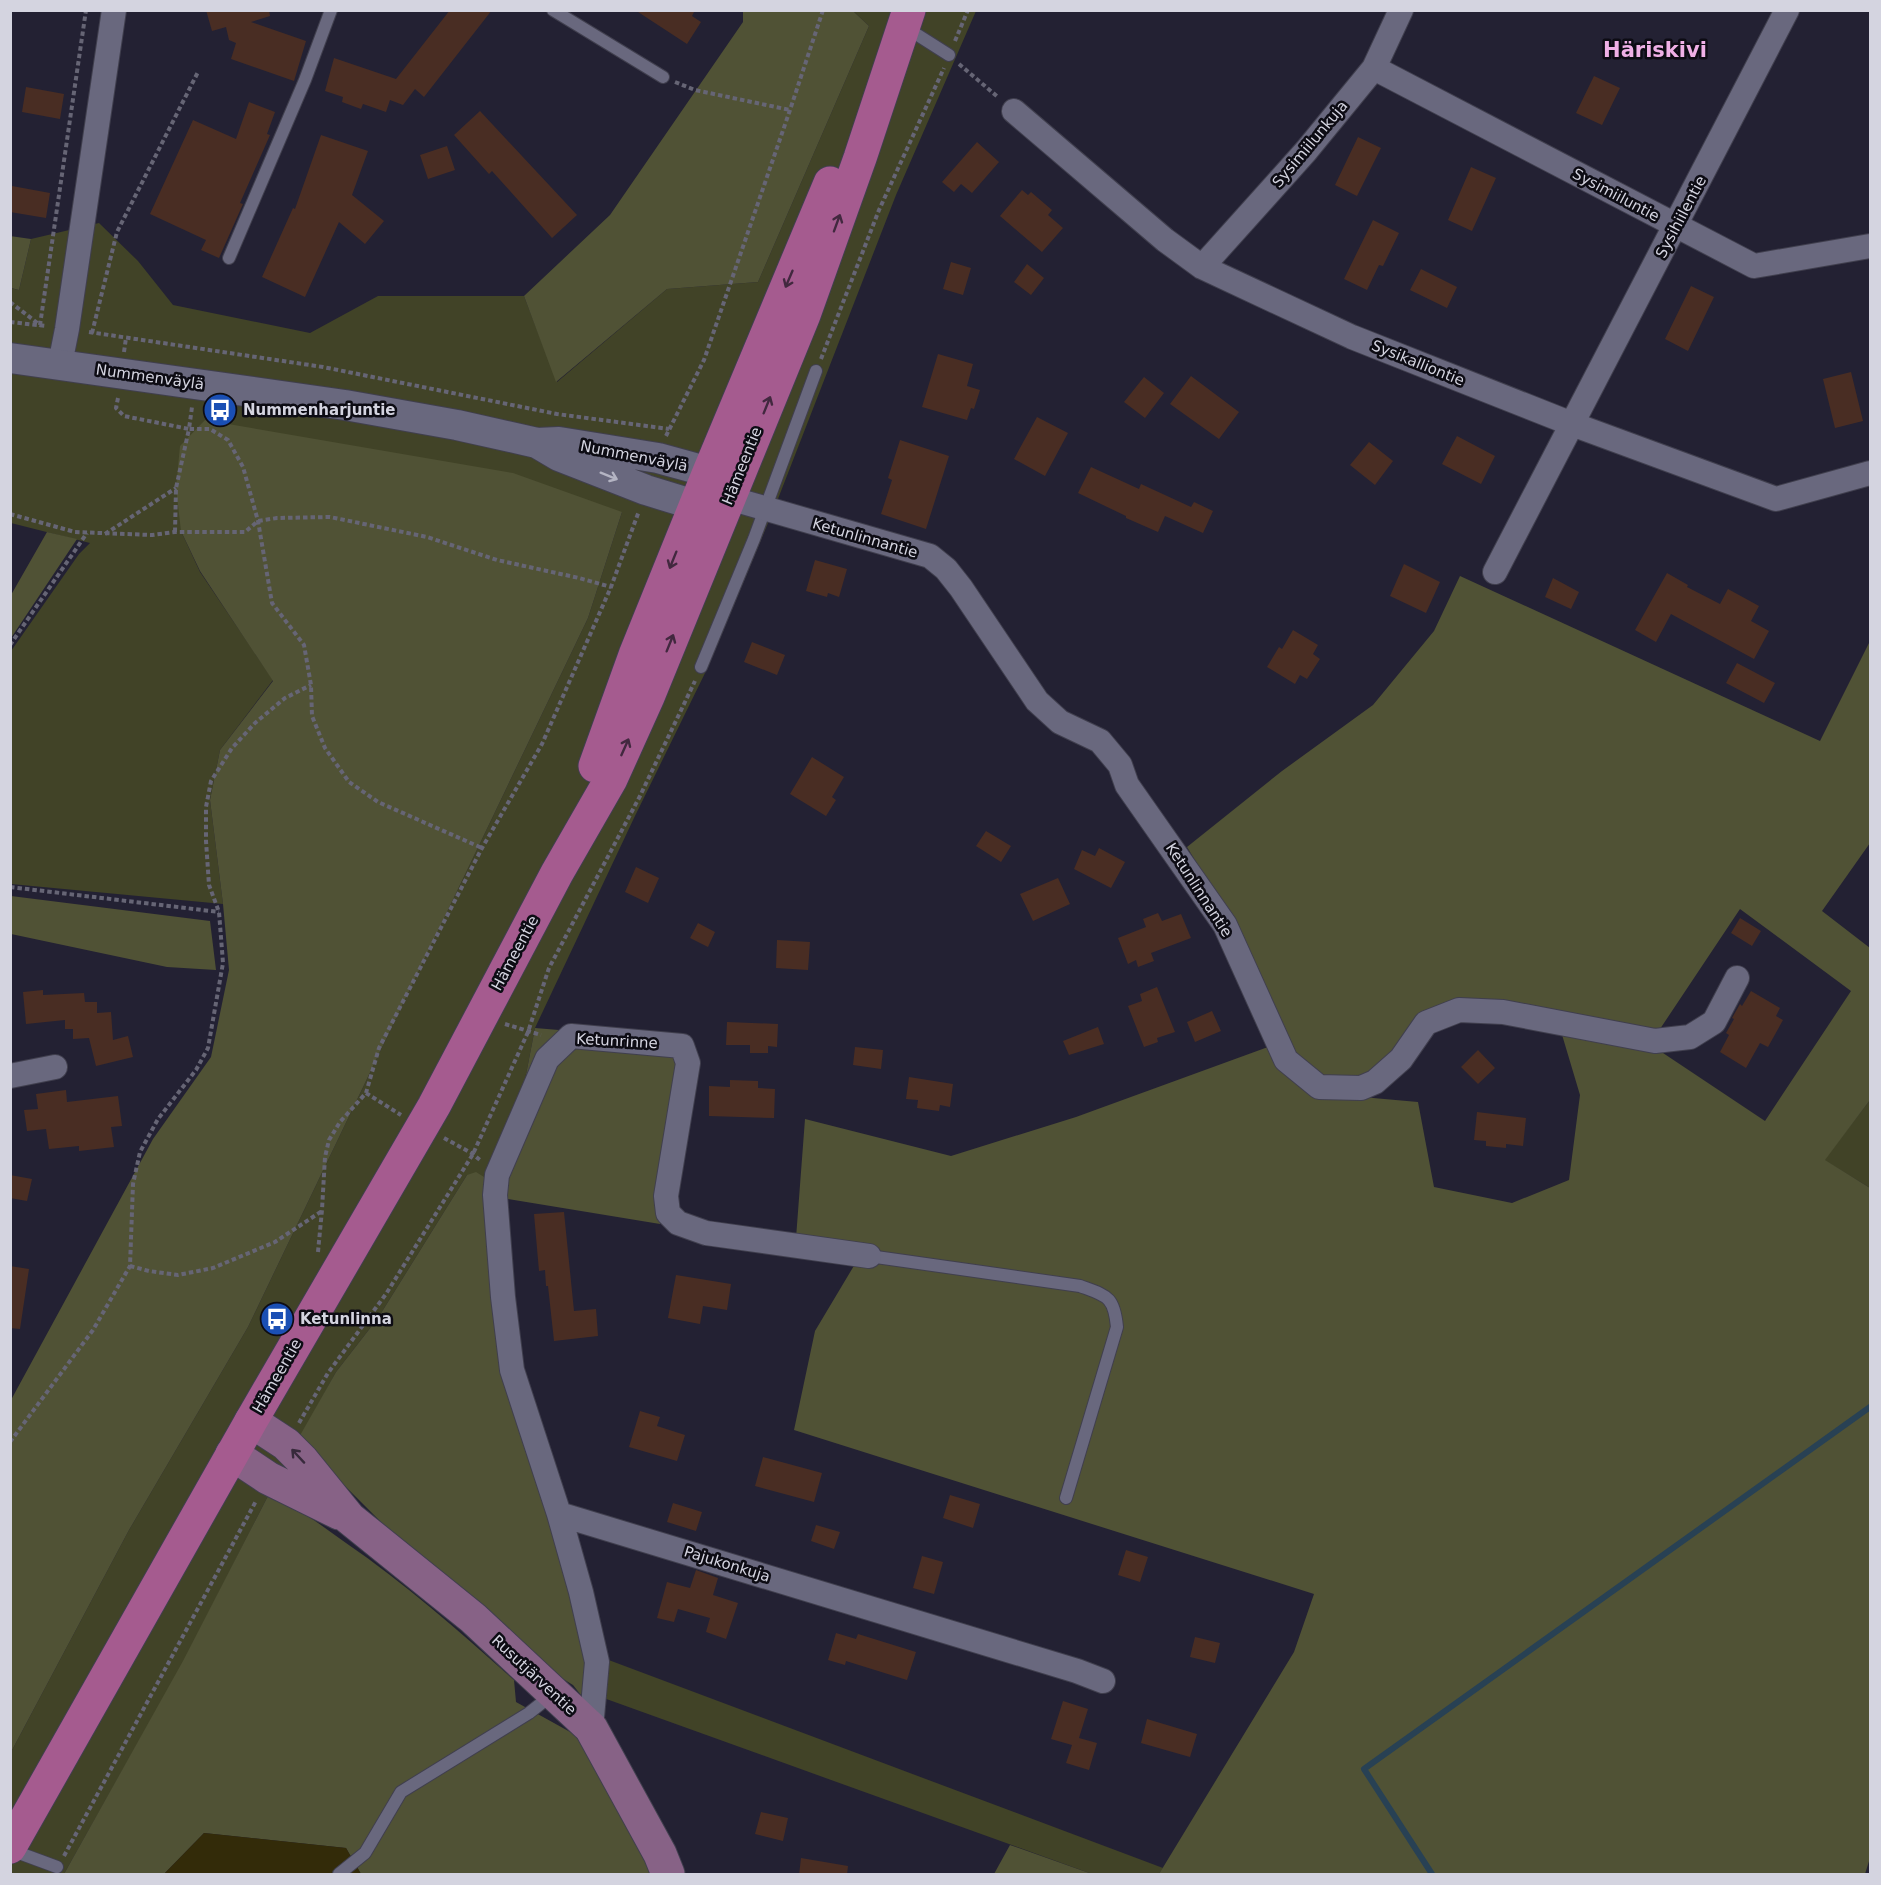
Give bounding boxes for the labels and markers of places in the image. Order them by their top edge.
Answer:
bus stop icon: Nummenharjuntie [202,392,238,428]
place label: Nummenharjuntie [243,401,396,419]
bus stop icon: Ketunlinna [259,1301,295,1337]
place label: Ketunlinna [300,1310,392,1328]

